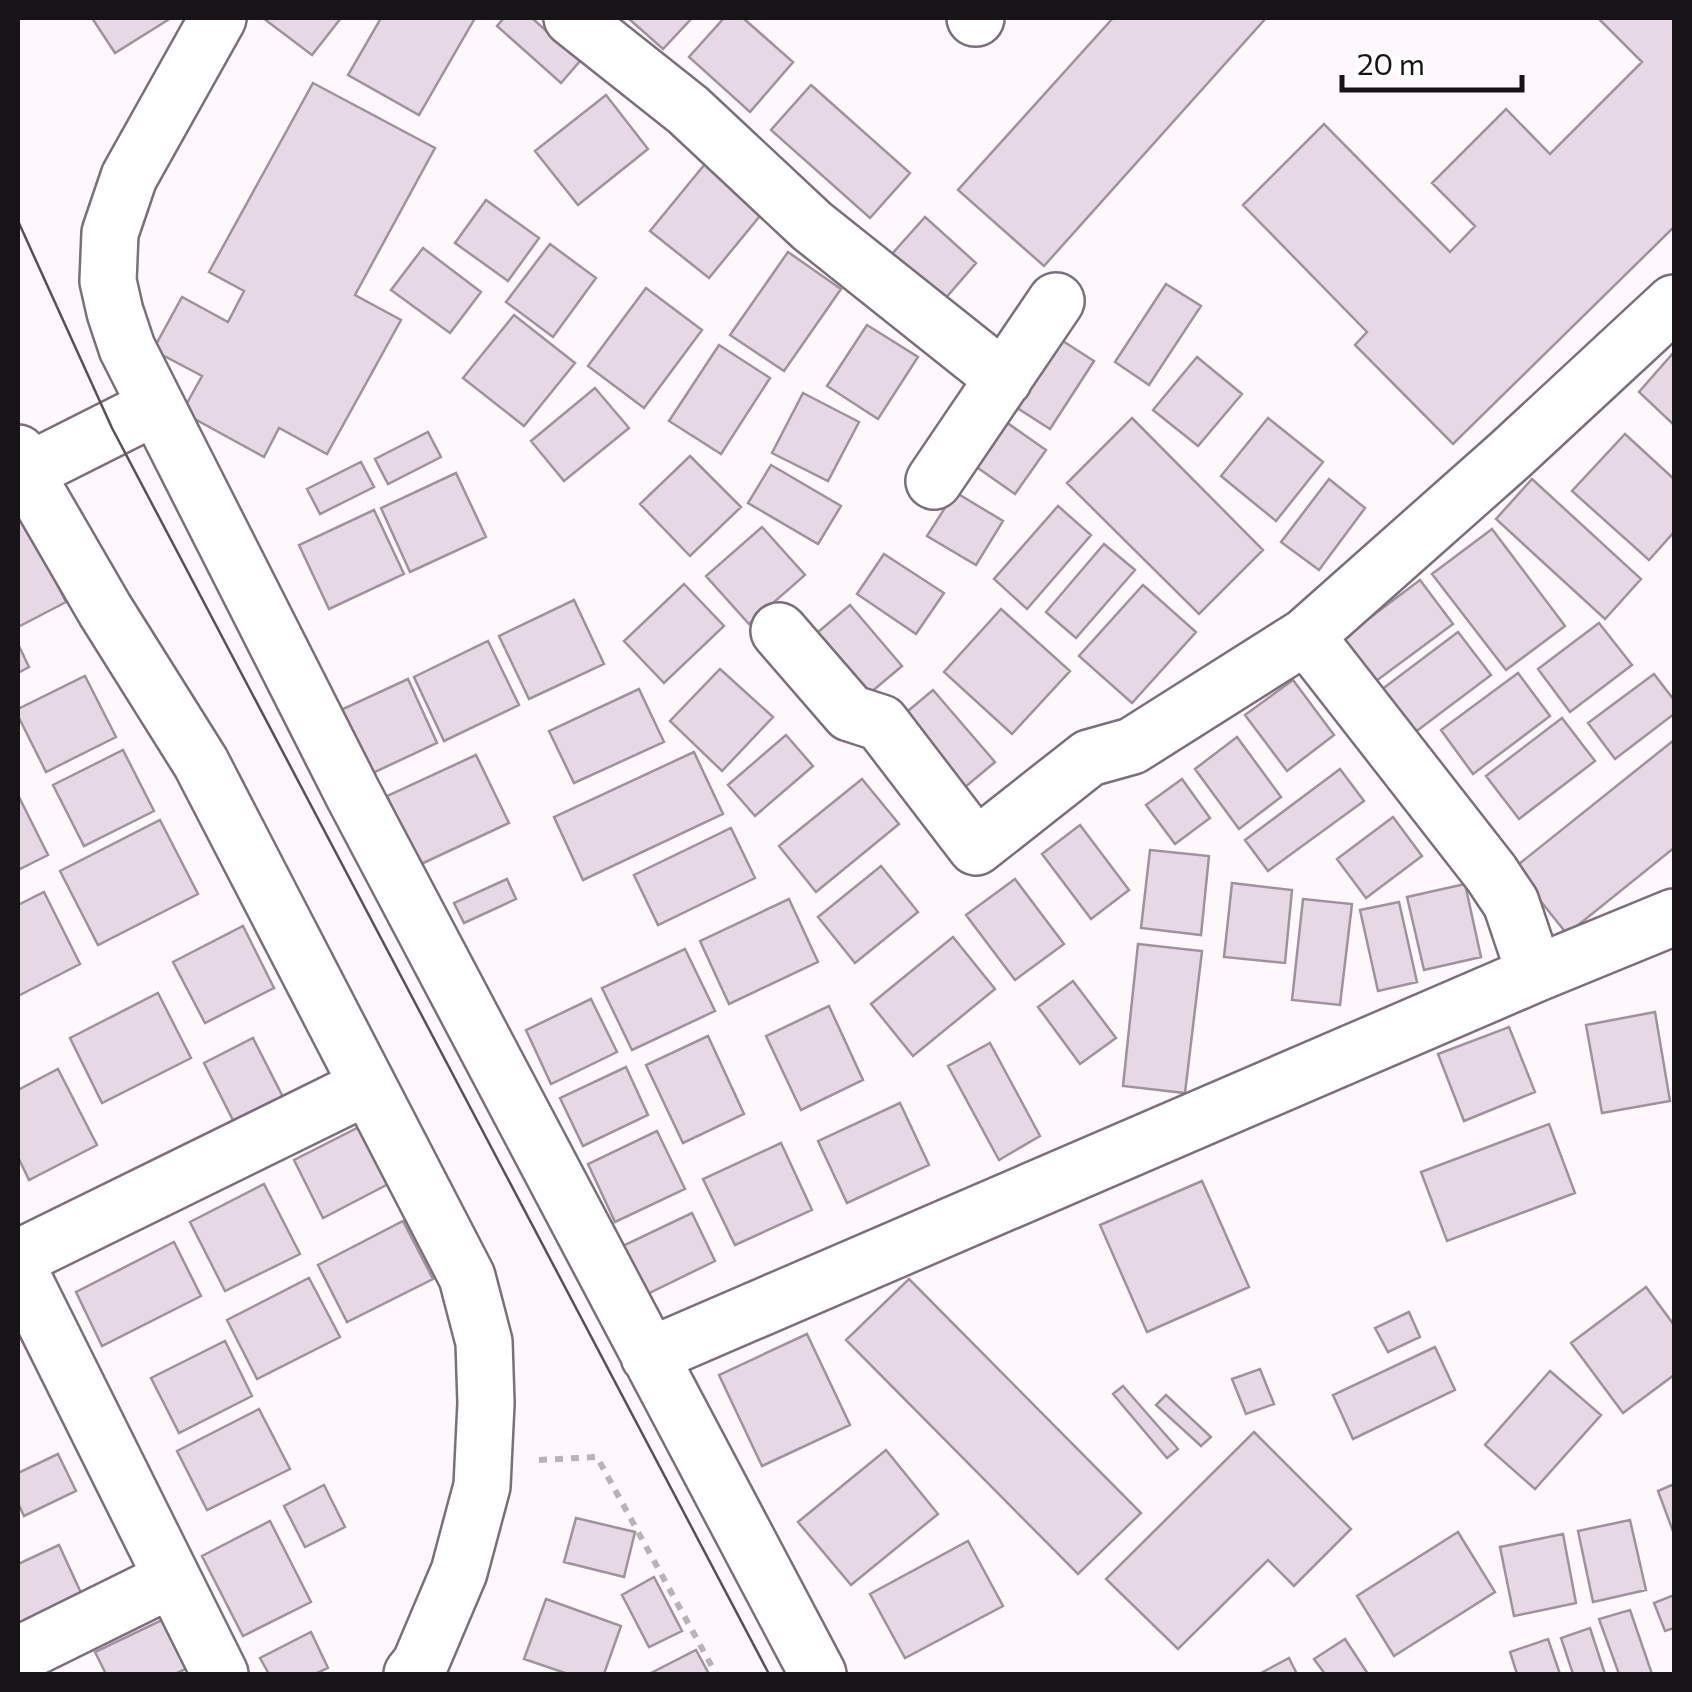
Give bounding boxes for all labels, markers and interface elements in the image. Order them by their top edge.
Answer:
scale bar [1342,30,1522,92]
text: 20 m [1357,44,1425,81]

